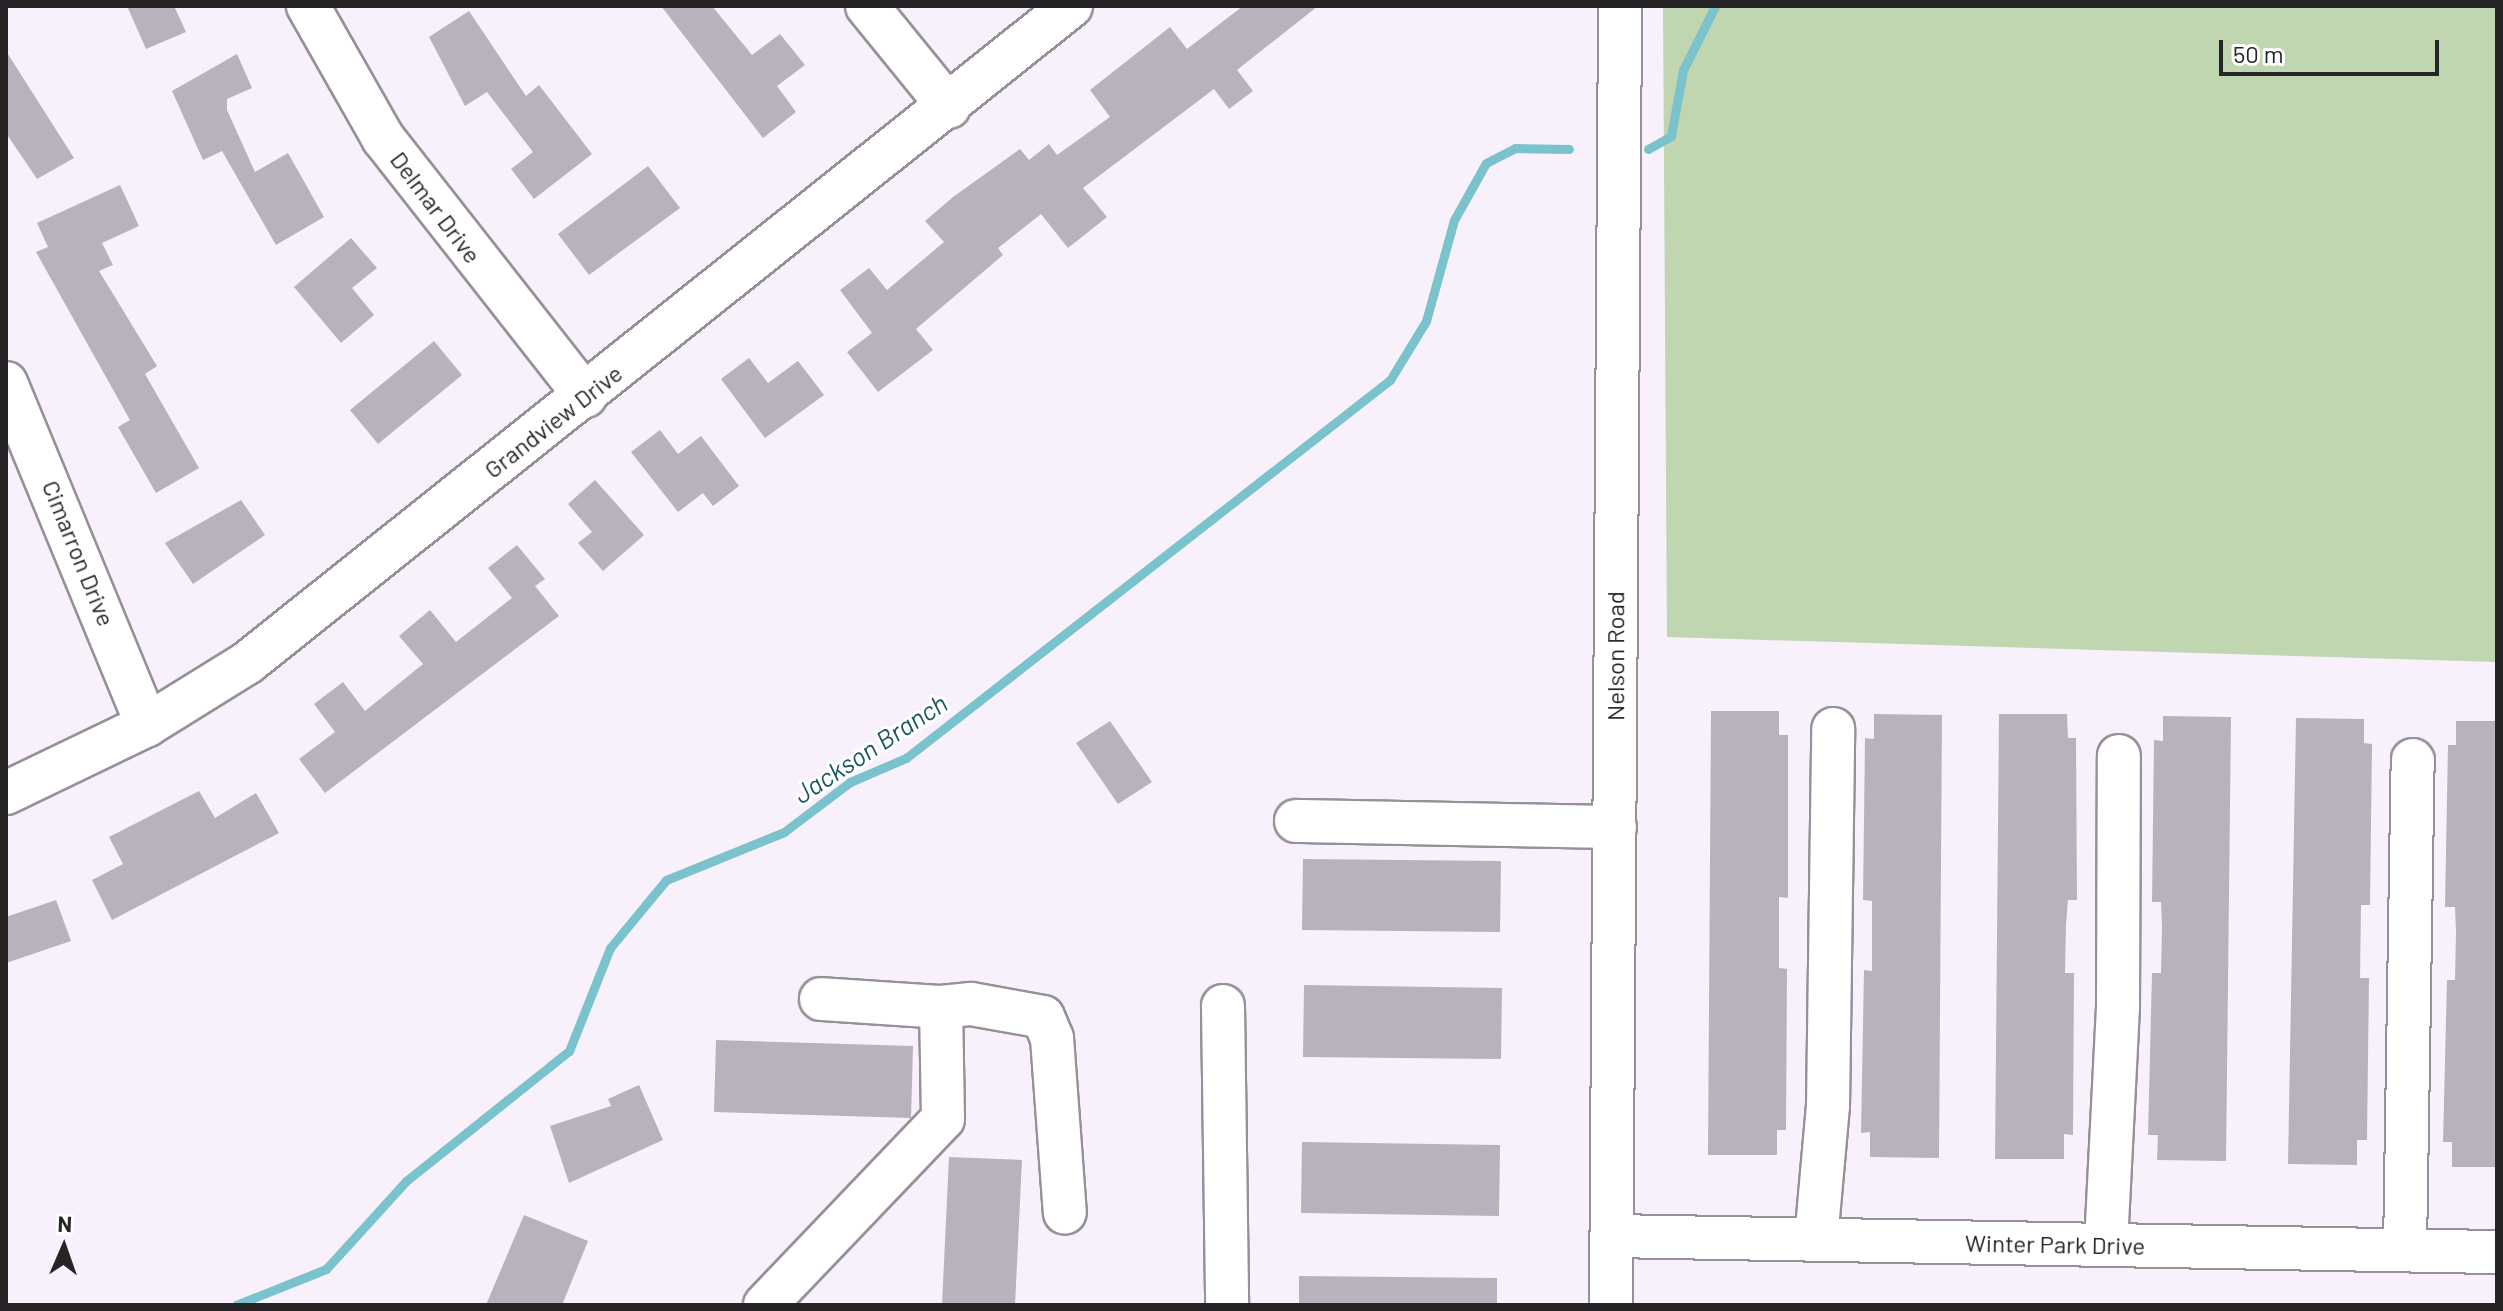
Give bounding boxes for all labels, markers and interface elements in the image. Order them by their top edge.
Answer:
scale bar [2223,24,2443,74]
text: 50 m [2233,39,2284,68]
street label: Delmar Drive [385,146,487,268]
street label: Grandview Drive [478,358,628,484]
street label: Cimarron Drive [37,476,121,630]
street label: Nelson Road [1601,591,1629,721]
water label: Jackson Branch [787,687,953,809]
north arrow [24,1207,104,1287]
text: N [57,1210,73,1236]
street label: Winter Park Drive [1965,1228,2145,1260]

